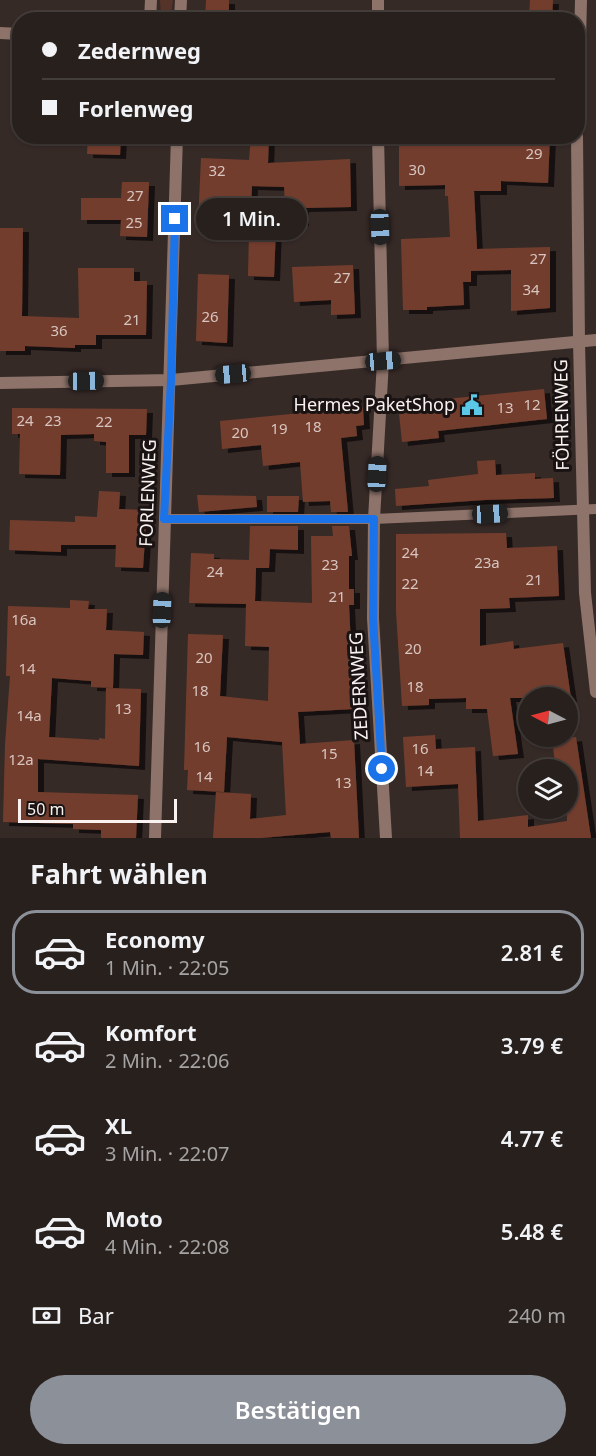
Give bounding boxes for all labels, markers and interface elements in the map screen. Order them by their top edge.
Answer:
text: Zedernweg [78,35,201,65]
text: Forlenweg [78,93,194,123]
house number: 29 [525,143,543,163]
house number: 30 [408,159,426,179]
house number: 32 [208,160,226,180]
house number: 27 [126,185,144,205]
callout: 1 Min. [196,198,307,240]
route end [161,205,188,232]
text: 1 Min. [222,205,281,232]
car [370,209,390,245]
house number: 25 [125,212,143,232]
house number: 27 [529,248,547,268]
house number: 27 [333,267,351,287]
house number: 34 [522,279,540,299]
house number: 26 [201,306,219,326]
house number: 21 [123,309,141,329]
house number: 36 [50,320,68,340]
car [364,350,402,372]
street label: FÖHRENWEG [548,359,574,471]
car [214,363,252,385]
car [68,372,104,390]
place label: Hermes PaketShop [294,392,455,416]
public building icon: Hermes PaketShop [460,393,484,417]
house number: 12 [523,394,541,414]
house number: 13 [496,397,514,417]
house number: 24 [16,410,34,430]
house number: 23 [44,410,62,430]
house number: 22 [95,411,113,431]
house number: 18 [304,416,322,436]
house number: 19 [270,418,288,438]
house number: 20 [231,422,249,442]
street label: FORLENWEG [133,439,161,547]
car [367,456,387,492]
car [472,504,508,524]
house number: 24 [401,542,419,562]
house number: 23a [474,552,500,572]
house number: 23 [321,554,339,574]
house number: 24 [206,561,224,581]
house number: 21 [525,569,543,589]
house number: 22 [401,573,419,593]
house number: 21 [328,586,346,606]
car [152,592,172,628]
house number: 16a [11,609,37,629]
street label: ZEDERNWEG [343,631,373,741]
house number: 20 [404,638,422,658]
house number: 20 [195,647,213,667]
house number: 14 [18,658,36,678]
house number: 18 [406,676,424,696]
house number: 18 [191,680,209,700]
north arrow [518,687,578,747]
map controls [518,687,578,819]
house number: 13 [114,698,132,718]
house number: 14a [16,705,42,725]
house number: 16 [193,736,211,756]
house number: 16 [411,738,429,758]
house number: 15 [320,743,338,763]
house number: 12a [8,749,34,769]
route start [368,755,395,782]
button: layers [518,759,578,819]
house number: 14 [416,760,434,780]
house number: 14 [195,766,213,786]
house number: 13 [334,772,352,792]
scale bar [18,796,177,824]
text: 50 m [27,798,64,820]
text: Fahrt wählen [30,855,208,892]
text: Economy [105,924,204,954]
icon: car [33,925,87,979]
text: 2.81 € [501,937,563,967]
text: 1 Min. · 22:05 [105,954,230,981]
text: Komfort [105,1017,196,1047]
icon: car [33,1018,87,1072]
text: 3.79 € [501,1030,563,1060]
text: 2 Min. · 22:06 [105,1047,230,1074]
text: XL [105,1110,132,1140]
icon: car [33,1111,87,1165]
text: 4.77 € [501,1123,563,1153]
text: 3 Min. · 22:07 [105,1140,230,1167]
text: Moto [105,1203,163,1233]
icon: car [33,1204,87,1258]
text: 5.48 € [501,1216,563,1246]
text: 4 Min. · 22:08 [105,1233,230,1260]
icon: cash [30,1299,63,1332]
text: Bar [78,1300,114,1330]
text: 240 m [508,1302,566,1329]
button: Bestätigen [30,1375,566,1444]

